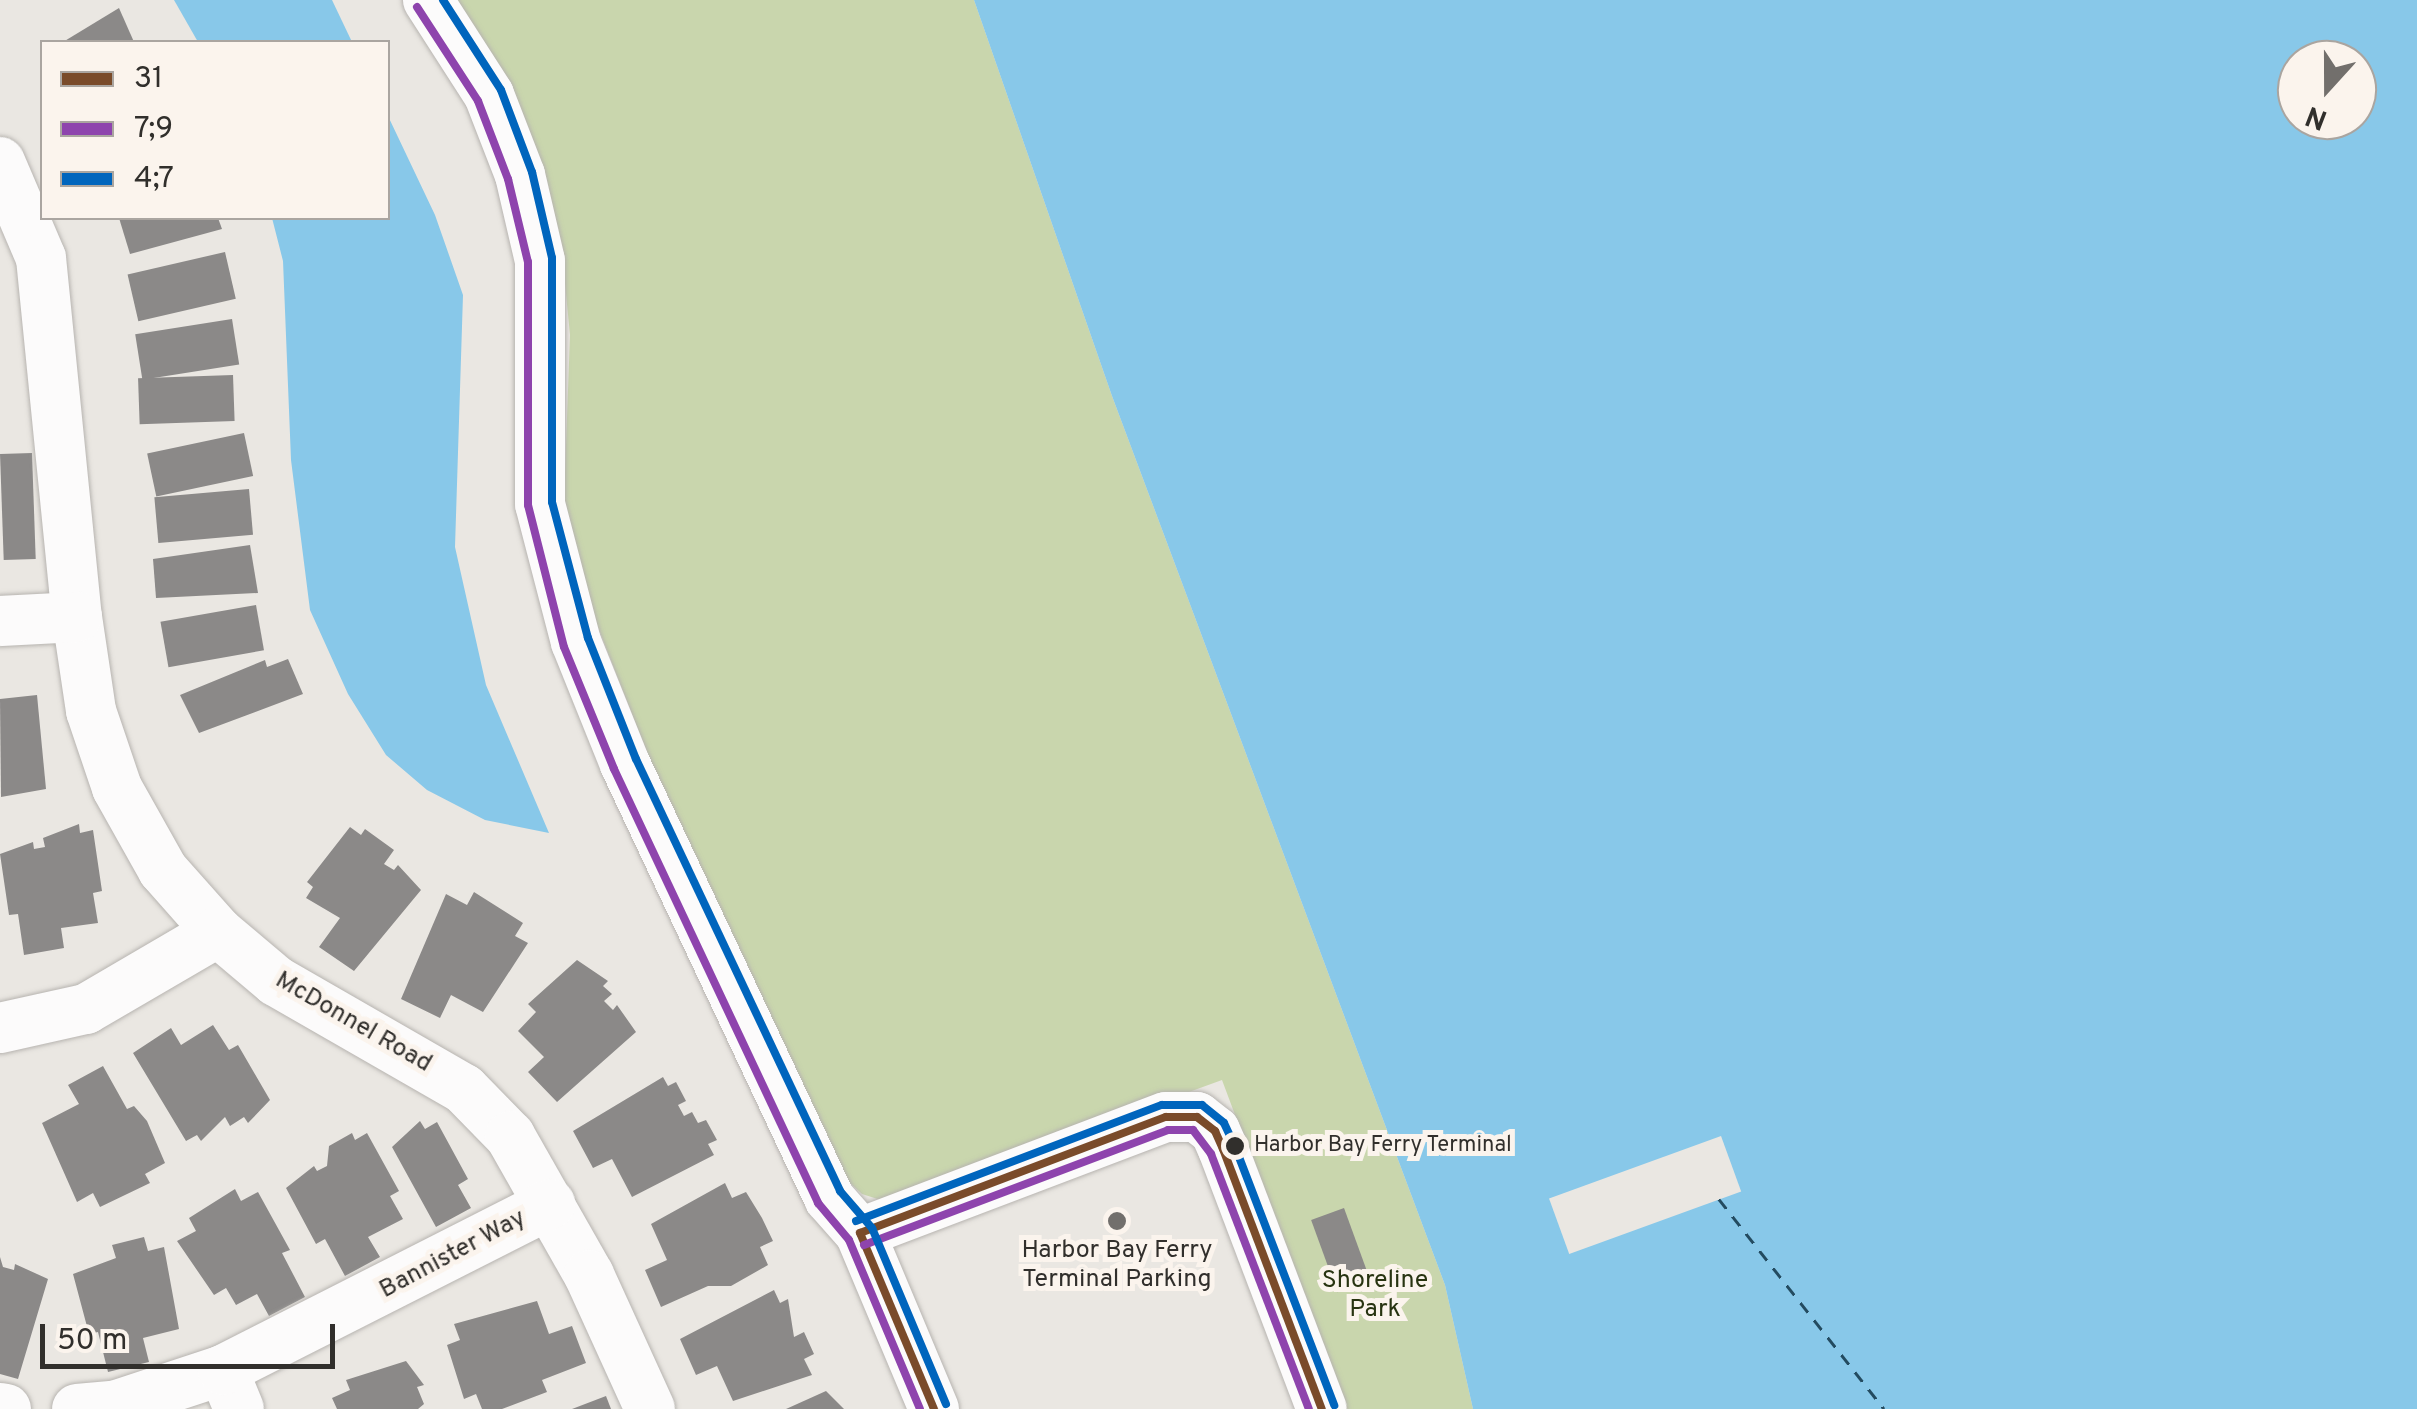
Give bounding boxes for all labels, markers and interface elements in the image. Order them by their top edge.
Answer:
legend [40,40,390,220]
north arrow [2277,40,2377,140]
text: 31 [134,61,163,98]
text: N [2301,96,2333,137]
text: 7;9 [134,111,173,148]
text: 4;7 [134,161,174,198]
street label: McDonnel Road [269,966,437,1080]
place label: Harbor Bay Ferry Terminal [1254,1133,1513,1159]
marker: Harbor Bay Ferry Terminal [1225,1136,1245,1156]
street label: Bannister Way [375,1204,531,1306]
marker: Harbor Bay Ferry Terminal Parking [1106,1210,1128,1232]
place label: Harbor Bay Ferry Terminal Parking [1021,1237,1213,1296]
park label: Shoreline Park [1322,1267,1428,1326]
scale bar [45,1304,340,1366]
text: 50 m [57,1323,127,1360]

